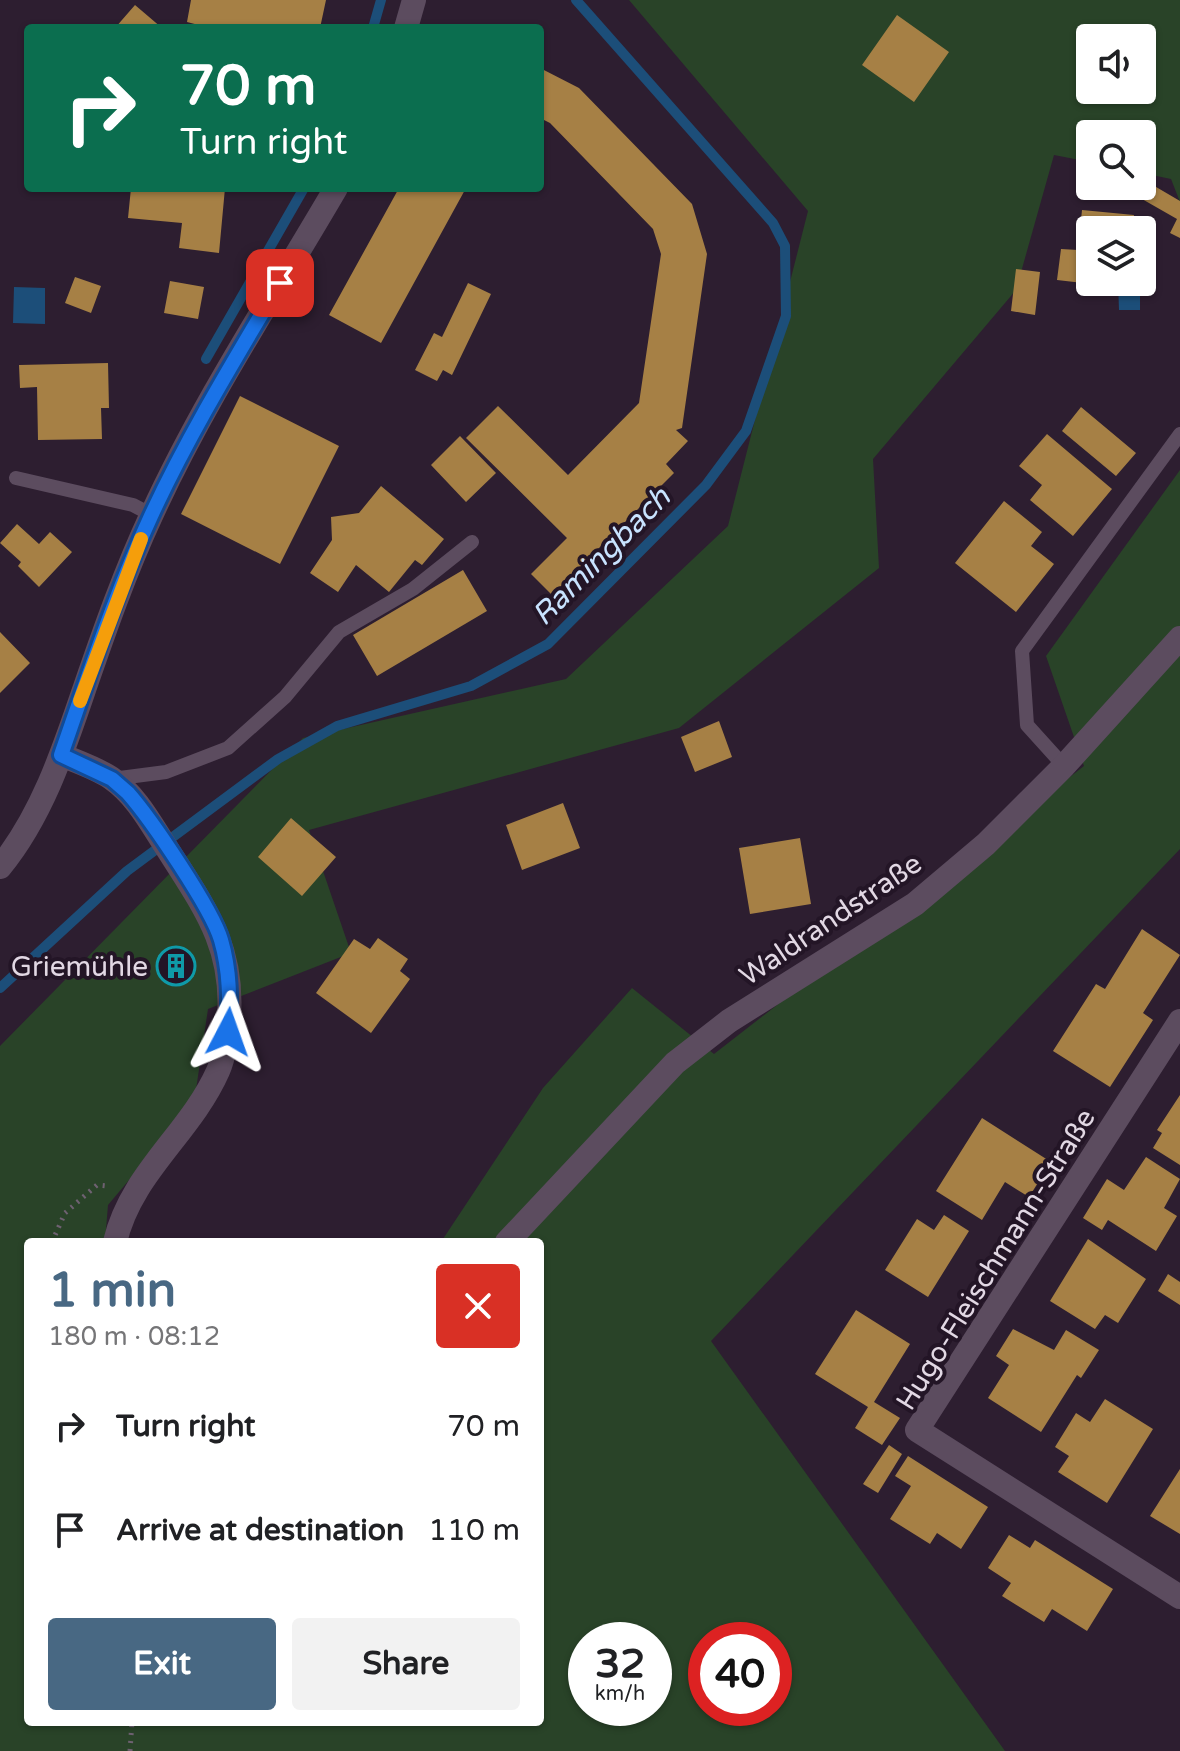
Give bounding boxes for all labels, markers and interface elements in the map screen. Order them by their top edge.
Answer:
map controls [1076,24,1156,296]
button: sound [1076,24,1156,104]
text: 70 m [180,53,316,120]
icon: right [48,56,152,160]
button: search [1076,120,1156,200]
text: Turn right [180,121,347,164]
button: layers [1076,216,1156,296]
pin [246,249,314,317]
icon: arrive [258,261,302,305]
water label: Ramingbach [524,479,679,633]
street label: Waldrandstraße [733,846,928,993]
building icon: Griemühle [155,945,197,987]
place label: Griemühle [11,950,148,984]
position arrow [186,990,270,1074]
street label: Hugo-Fleischmann-Straße [889,1103,1103,1417]
text: 1 min [48,1262,176,1320]
button: close [436,1264,520,1348]
text: 180 m · 08:12 [48,1321,220,1352]
icon: right [48,1404,92,1448]
text: Turn right [116,1408,256,1445]
text: 70 m [447,1408,520,1445]
icon: arrive [48,1508,92,1552]
text: Arrive at destination [116,1512,404,1549]
text: 110 m [428,1512,520,1549]
button: Exit [48,1618,276,1710]
button: Share [292,1618,520,1710]
speed limit sign: 40 [688,1622,792,1726]
text: 32 [595,1640,645,1688]
text: km/h [595,1682,645,1706]

